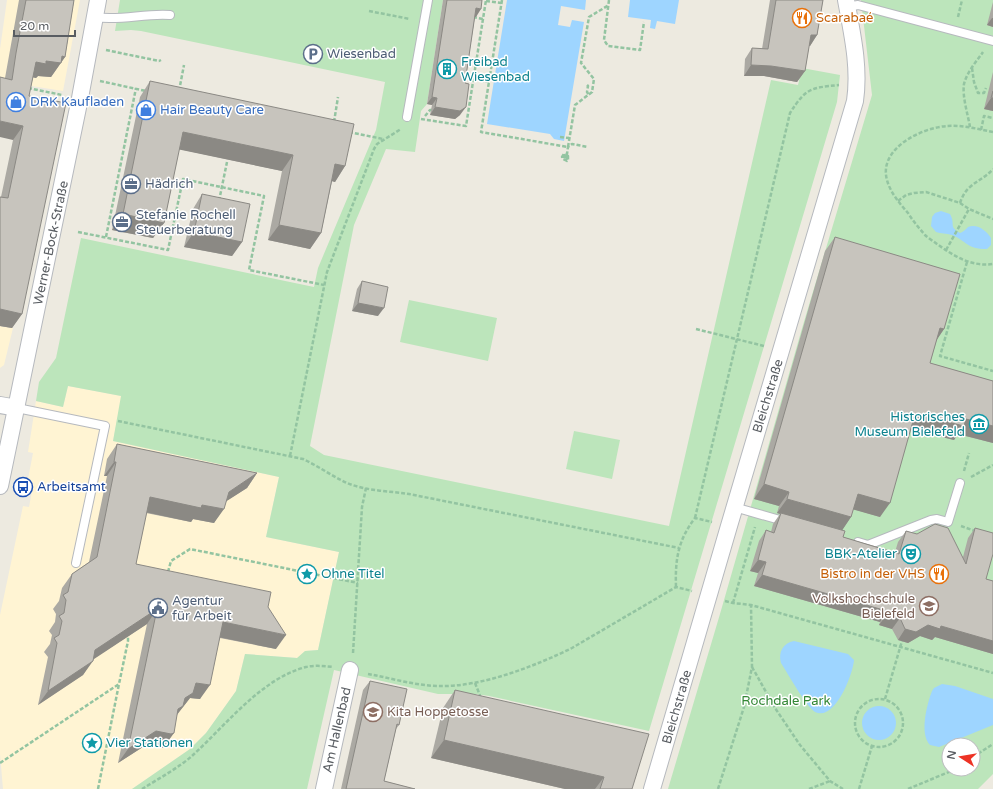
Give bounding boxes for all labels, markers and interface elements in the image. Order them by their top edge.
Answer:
restaurant icon: Scarabaé [791,7,813,29]
place label: Scarabaé [816,10,873,26]
scale bar [14,12,75,38]
text: 20 m [20,19,49,33]
parking icon: Wiesenbad [302,43,324,65]
place label: Wiesenbad [327,46,396,62]
place label: Freibad Wiesenbad [461,54,530,85]
building icon: Freibad Wiesenbad [436,58,458,80]
shop icon: DRK Kaufladen [5,91,27,113]
place label: DRK Kaufladen [30,94,124,110]
shop icon: Hair Beauty Care [135,99,157,121]
place label: Hair Beauty Care [160,102,264,118]
office icon: Hädrich [120,173,142,195]
place label: Hädrich [145,176,193,192]
street label: Werner-Bock-Straße [30,179,72,307]
place label: Stefanie Rochell Steuerberatung [136,207,236,238]
office icon: Stefanie Rochell Steuerberatung [111,211,133,233]
street label: Bleichstraße [749,357,787,435]
place label: Historisches Museum Bielefeld [854,409,965,440]
museum icon: Historisches Museum Bielefeld [968,413,990,435]
bus stop icon: Arbeitsamt [12,476,34,498]
place label: Arbeitsamt [37,479,106,495]
theatre icon: BBK-Atelier [900,543,922,565]
place label: BBK-Atelier [825,546,897,562]
place icon: Ohne Titel [296,563,318,585]
restaurant icon: Bistro in der VHS [928,563,950,585]
place label: Ohne Titel [321,566,385,582]
place label: Bistro in der VHS [820,566,925,582]
place label: Volkshochschule Bielefeld [812,591,915,622]
place label: Agentur für Arbeit [172,593,232,624]
school or university icon: Volkshochschule Bielefeld [918,595,940,617]
public building icon: Agentur für Arbeit [147,597,169,619]
street label: Bleichstraße [659,668,695,746]
street label: Am Hallenbad [319,686,355,774]
park label: Rochdale Park [741,693,831,709]
school or university icon: Kita Hoppetosse [362,701,384,723]
place label: Kita Hoppetosse [387,704,489,720]
place icon: Vier Stationen [81,732,103,754]
place label: Vier Stationen [106,735,193,751]
north arrow [941,737,981,777]
text: N [944,749,959,761]

